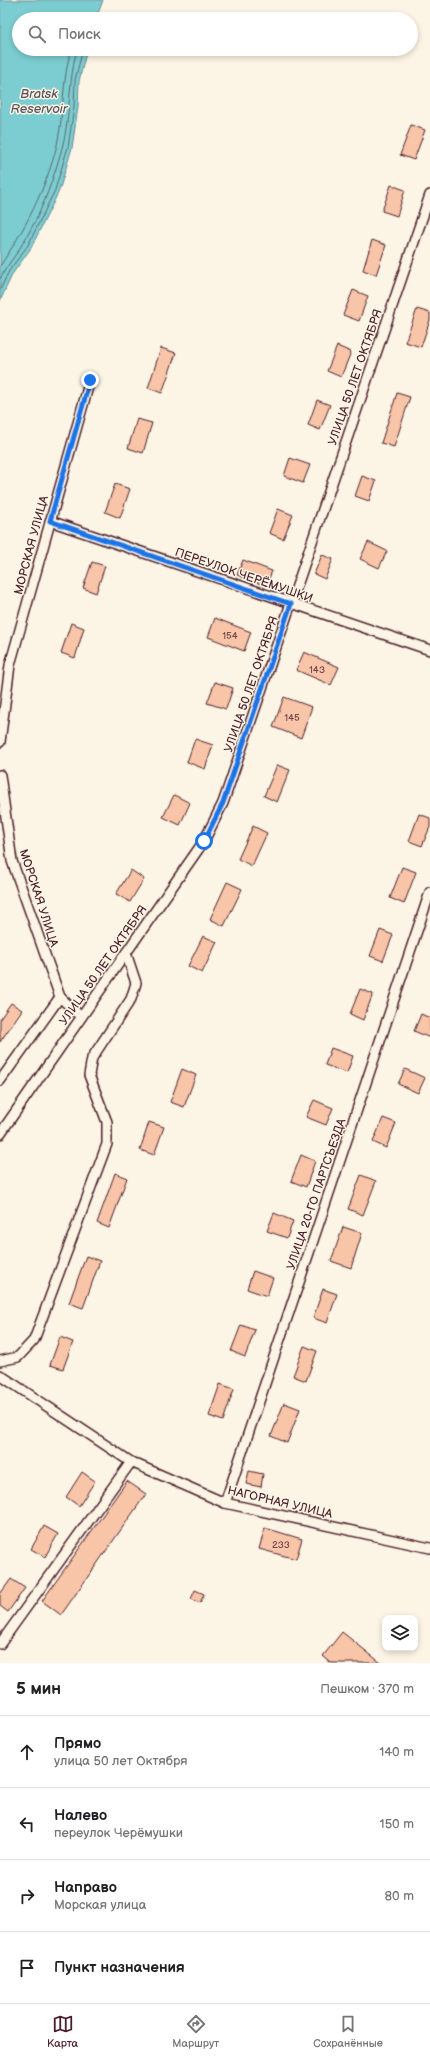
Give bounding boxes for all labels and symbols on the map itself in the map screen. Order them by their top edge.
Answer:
water label: Bratsk Reservoir [11,86,69,117]
street label: УЛИЦА 50 ЛЕТ ОКТЯБРЯ [325,307,386,447]
route end [81,371,99,389]
street label: МОРСКАЯ УЛИЦА [11,493,52,596]
street label: ПЕРЕУЛОК ЧЕРЁМУШКИ [173,544,315,606]
street label: УЛИЦА 50 ЛЕТ ОКТЯБРЯ [221,614,282,754]
house number: 154 [222,630,238,642]
house number: 143 [309,664,325,676]
house number: 145 [284,712,300,724]
route start [195,832,213,850]
street label: МОРСКАЯ УЛИЦА [16,847,62,950]
street label: УЛИЦА 50 ЛЕТ ОКТЯБРЯ [56,902,151,1028]
street label: УЛИЦА 20-ГО ПАРТСЪЕЗДА [284,1116,350,1272]
street label: НАГОРНАЯ УЛИЦА [226,1483,334,1522]
house number: 233 [272,1539,290,1551]

